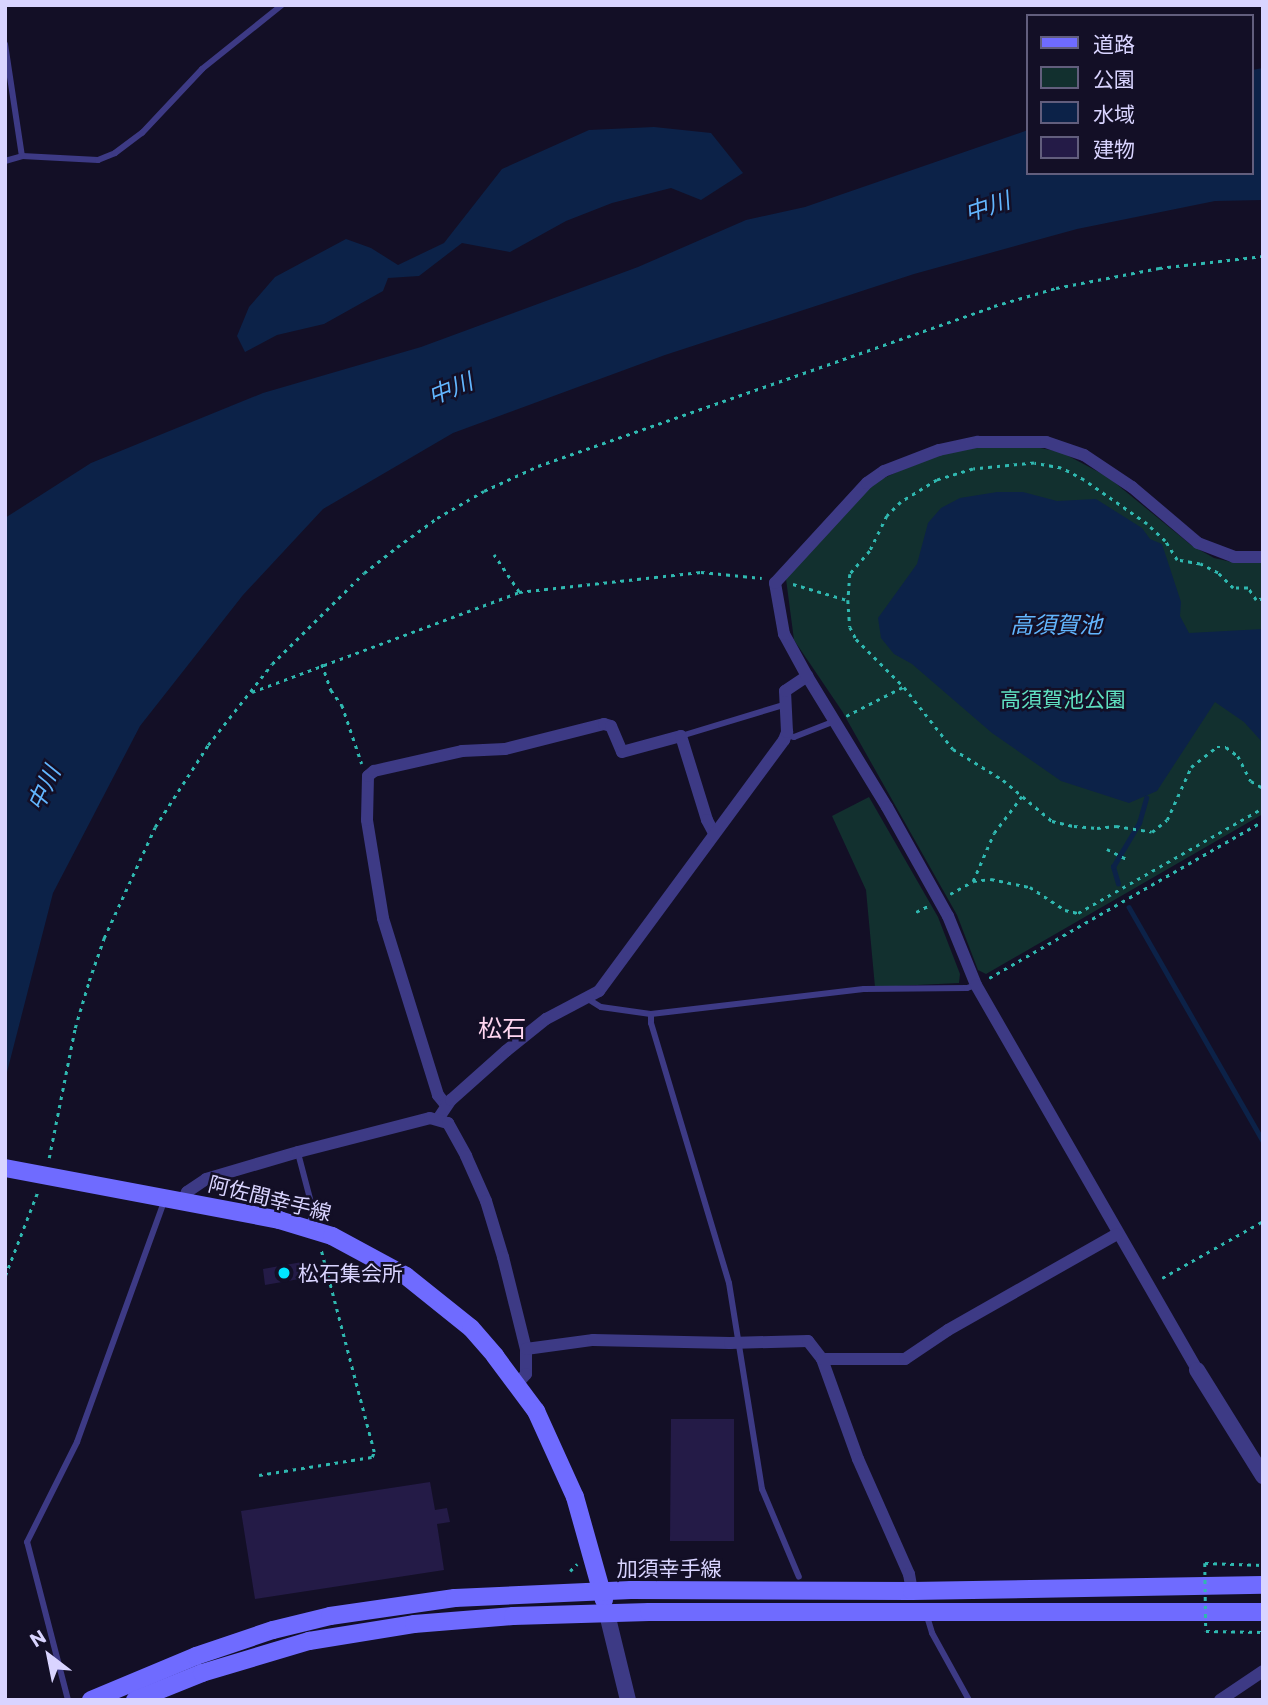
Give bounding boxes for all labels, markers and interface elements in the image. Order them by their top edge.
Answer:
legend [1026,14,1254,175]
text: 道路 [1093,31,1135,56]
text: 公園 [1093,66,1135,91]
text: 水域 [1093,101,1135,126]
text: 建物 [1093,136,1135,161]
water label: 中川 [961,186,1013,226]
water label: 中川 [424,367,476,409]
water label: 高須賀池 [1010,610,1102,638]
park label: 高須賀池公園 [1000,686,1126,712]
water label: 中川 [21,761,65,815]
district label: 松石 [478,1014,526,1042]
street label: 阿佐間幸手線 [206,1171,334,1225]
place label: 松石集会所 [298,1260,403,1286]
marker: 松石集会所 [276,1265,292,1281]
street label: 加須幸手線 [617,1555,721,1581]
north arrow [14,1621,84,1691]
text: N [25,1624,50,1651]

